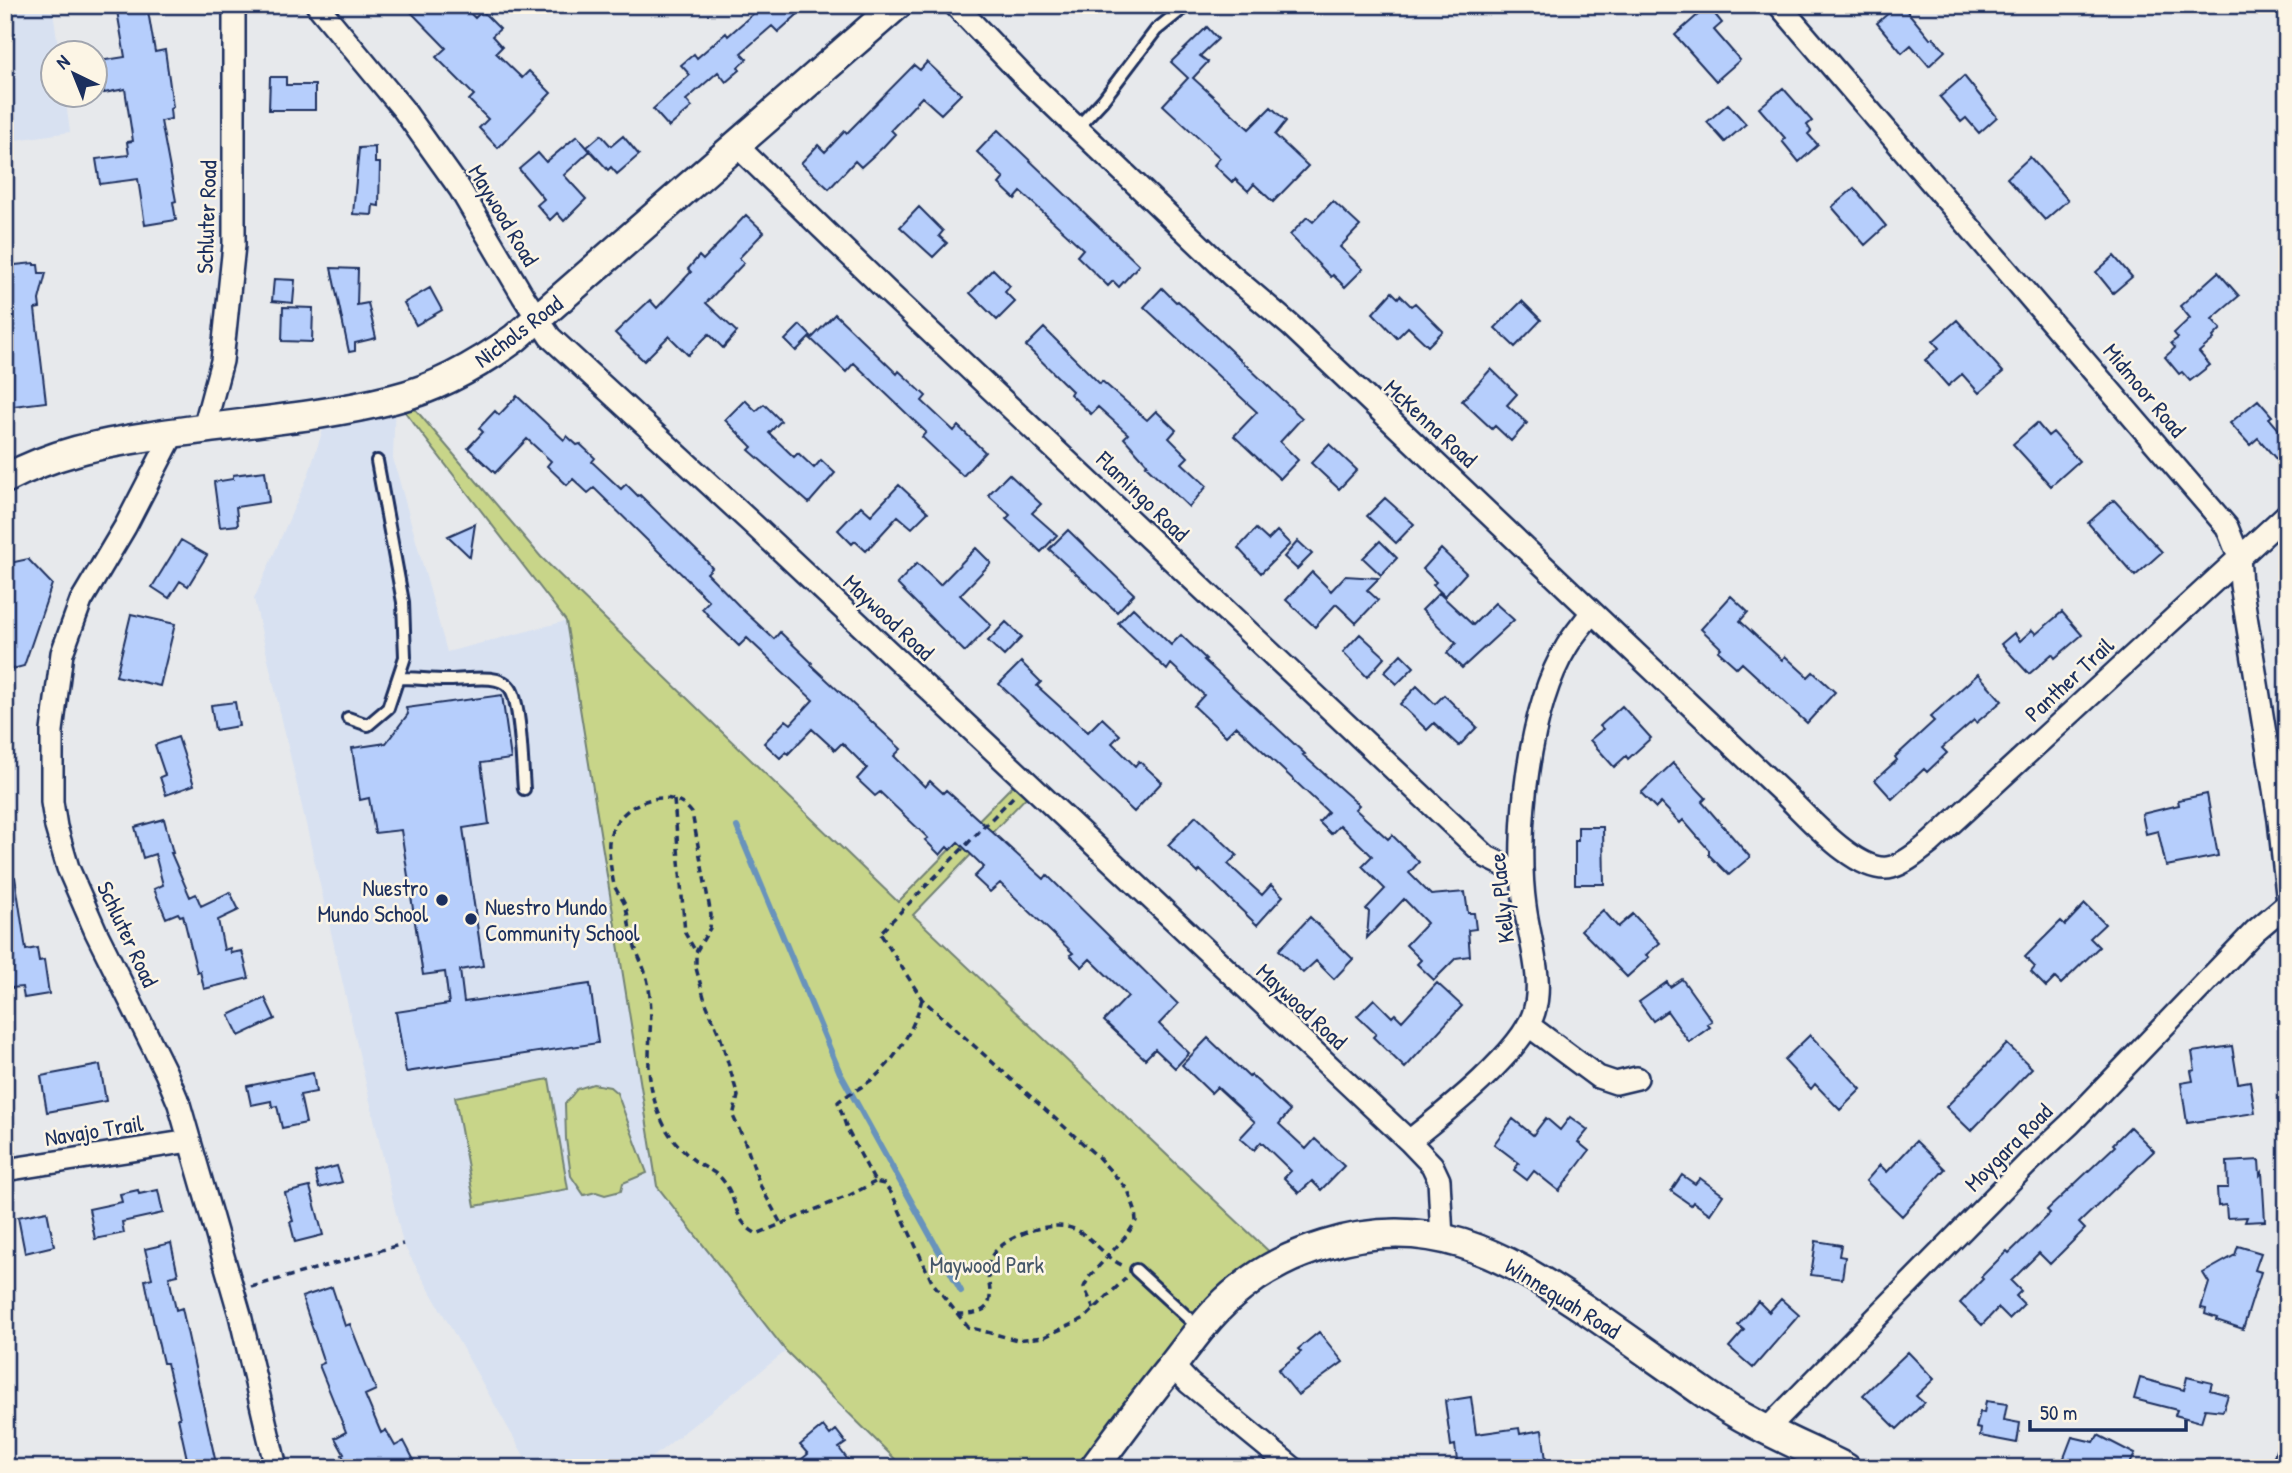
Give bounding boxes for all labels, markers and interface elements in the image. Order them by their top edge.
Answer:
north arrow [38,38,108,108]
text: N [50,49,75,75]
street label: Maywood Road [461,158,547,272]
street label: Schluter Road [189,160,223,274]
street label: Nichols Road [467,288,569,374]
street label: Midmoor Road [2097,336,2193,444]
street label: McKenna Road [1378,372,1484,474]
street label: Flamingo Road [1089,443,1196,548]
street label: Maywood Road [837,567,941,667]
street label: Panther Trail [2018,629,2121,728]
street label: Kelly Place [1481,851,1521,945]
place label: Nuestro Mundo School [317,872,429,929]
street label: Schluter Road [90,876,166,992]
place label: Nuestro Mundo Community School [485,891,641,948]
marker: Nuestro Mundo School [434,892,450,908]
marker: Nuestro Mundo Community School [463,911,479,927]
street label: Maywood Road [1250,956,1354,1056]
street label: Moygara Road [1957,1096,2059,1198]
street label: Navajo Trail [43,1107,146,1153]
park label: Maywood Park [930,1249,1045,1280]
street label: Winnequah Road [1499,1250,1627,1346]
scale bar [2030,1389,2185,1433]
text: 50 m [2040,1398,2077,1427]

